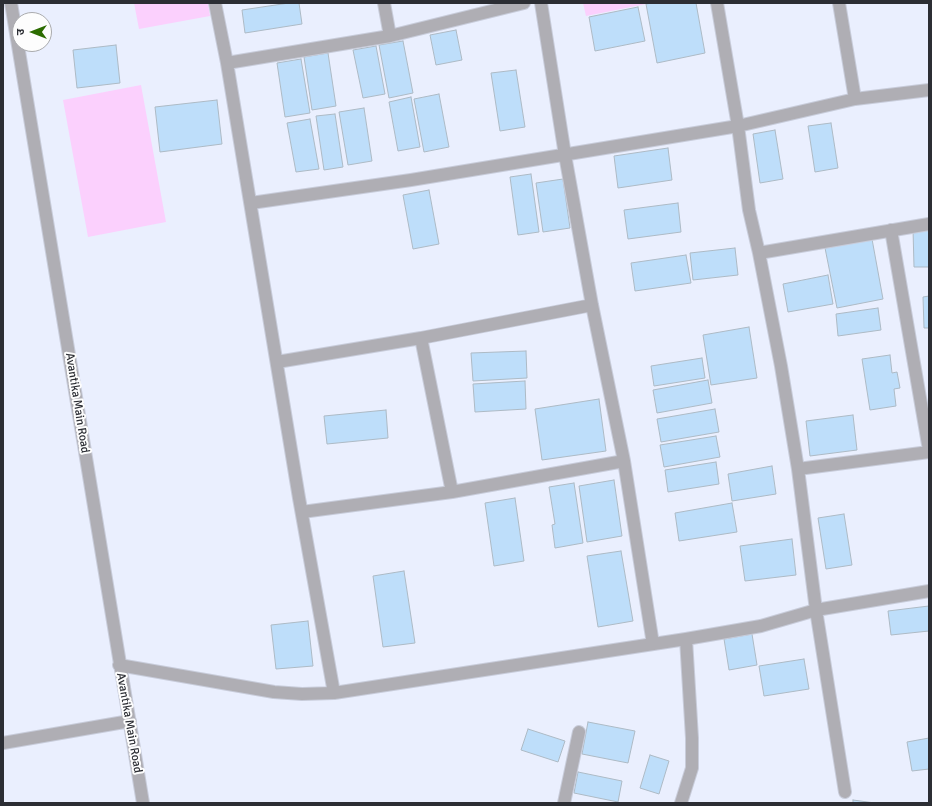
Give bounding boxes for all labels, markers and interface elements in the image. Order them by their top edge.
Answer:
north arrow [12,12,52,52]
text: उ [14,29,27,35]
street label: Avantika Main Road [62,352,92,454]
street label: Avantika Main Road [113,672,145,774]

